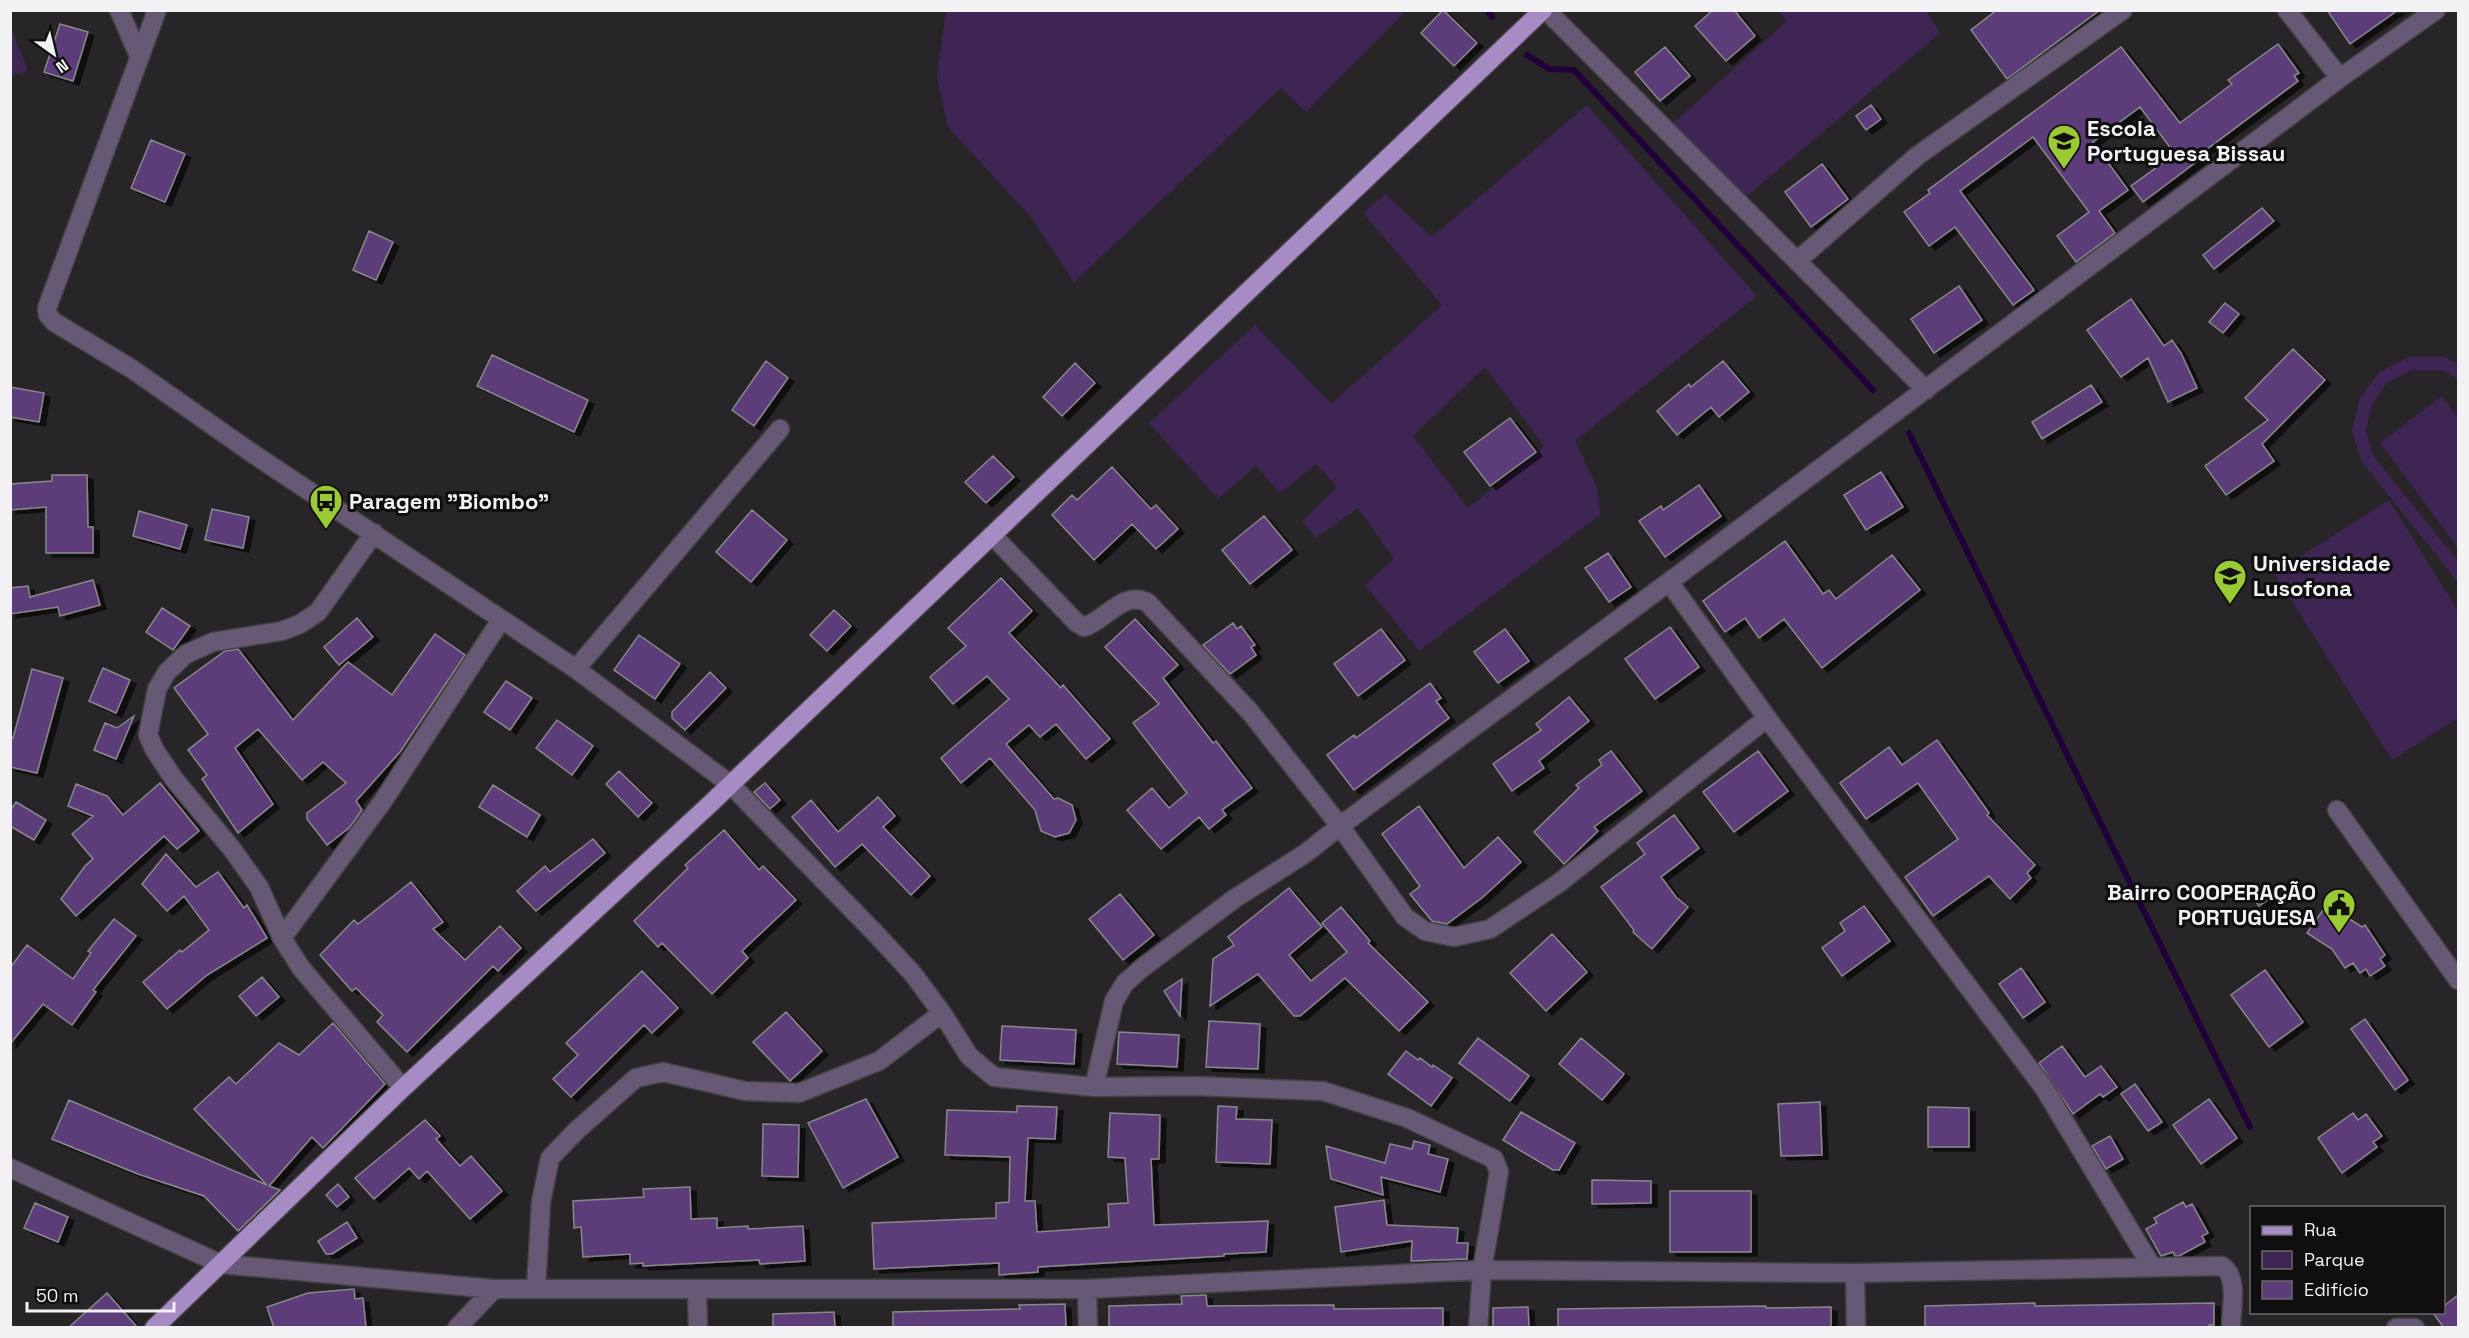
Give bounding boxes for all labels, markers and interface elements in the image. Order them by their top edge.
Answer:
north arrow [24,24,84,84]
text: N [52,54,72,78]
place label: Escola Portuguesa Bissau [2087,114,2285,167]
school or university icon: Escola Portuguesa Bissau [2046,123,2082,170]
bus stop icon: Paragem "Biombo" [308,483,344,530]
place label: Paragem "Biombo" [349,487,549,515]
place label: Universidade Lusofona [2253,549,2391,602]
school or university icon: Universidade Lusofona [2212,558,2248,605]
place label: Bairro COOPERAÇÃO PORTUGUESA [2107,878,2316,931]
public building icon: Bairro COOPERAÇÃO PORTUGUESA [2321,887,2357,934]
legend [2250,1206,2445,1314]
text: Rua [2304,1218,2337,1241]
text: Parque [2304,1248,2365,1271]
scale bar [27,1275,174,1313]
text: Edifício [2304,1278,2369,1301]
text: 50 m [36,1284,78,1307]

